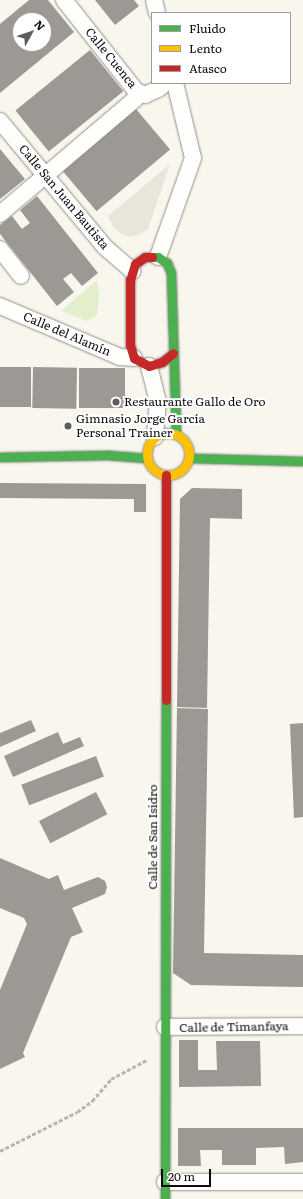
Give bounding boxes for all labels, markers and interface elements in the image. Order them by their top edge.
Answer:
north arrow [12,12,52,52]
legend [151,12,291,84]
text: N [31,16,50,34]
text: Fluido [189,19,226,37]
street label: Calle Cuenca [82,25,140,91]
text: Lento [189,39,222,57]
text: Atasco [189,59,227,77]
street label: Calle San Juan Bautista [16,142,112,252]
street label: Calle del Alamín [21,309,113,359]
place label: Restaurante Gallo de Oro [124,395,266,409]
marker: Restaurante Gallo de Oro [111,397,121,407]
place label: Gimnasio Jorge García Personal Trainer [76,412,205,440]
marker: Gimnasio Jorge García Personal Trainer [63,421,73,431]
street label: Calle de San Isidro [146,784,160,890]
street label: Calle de Timanfaya [179,1019,289,1035]
scale bar [163,1161,213,1187]
text: 20 m [168,1167,195,1185]

